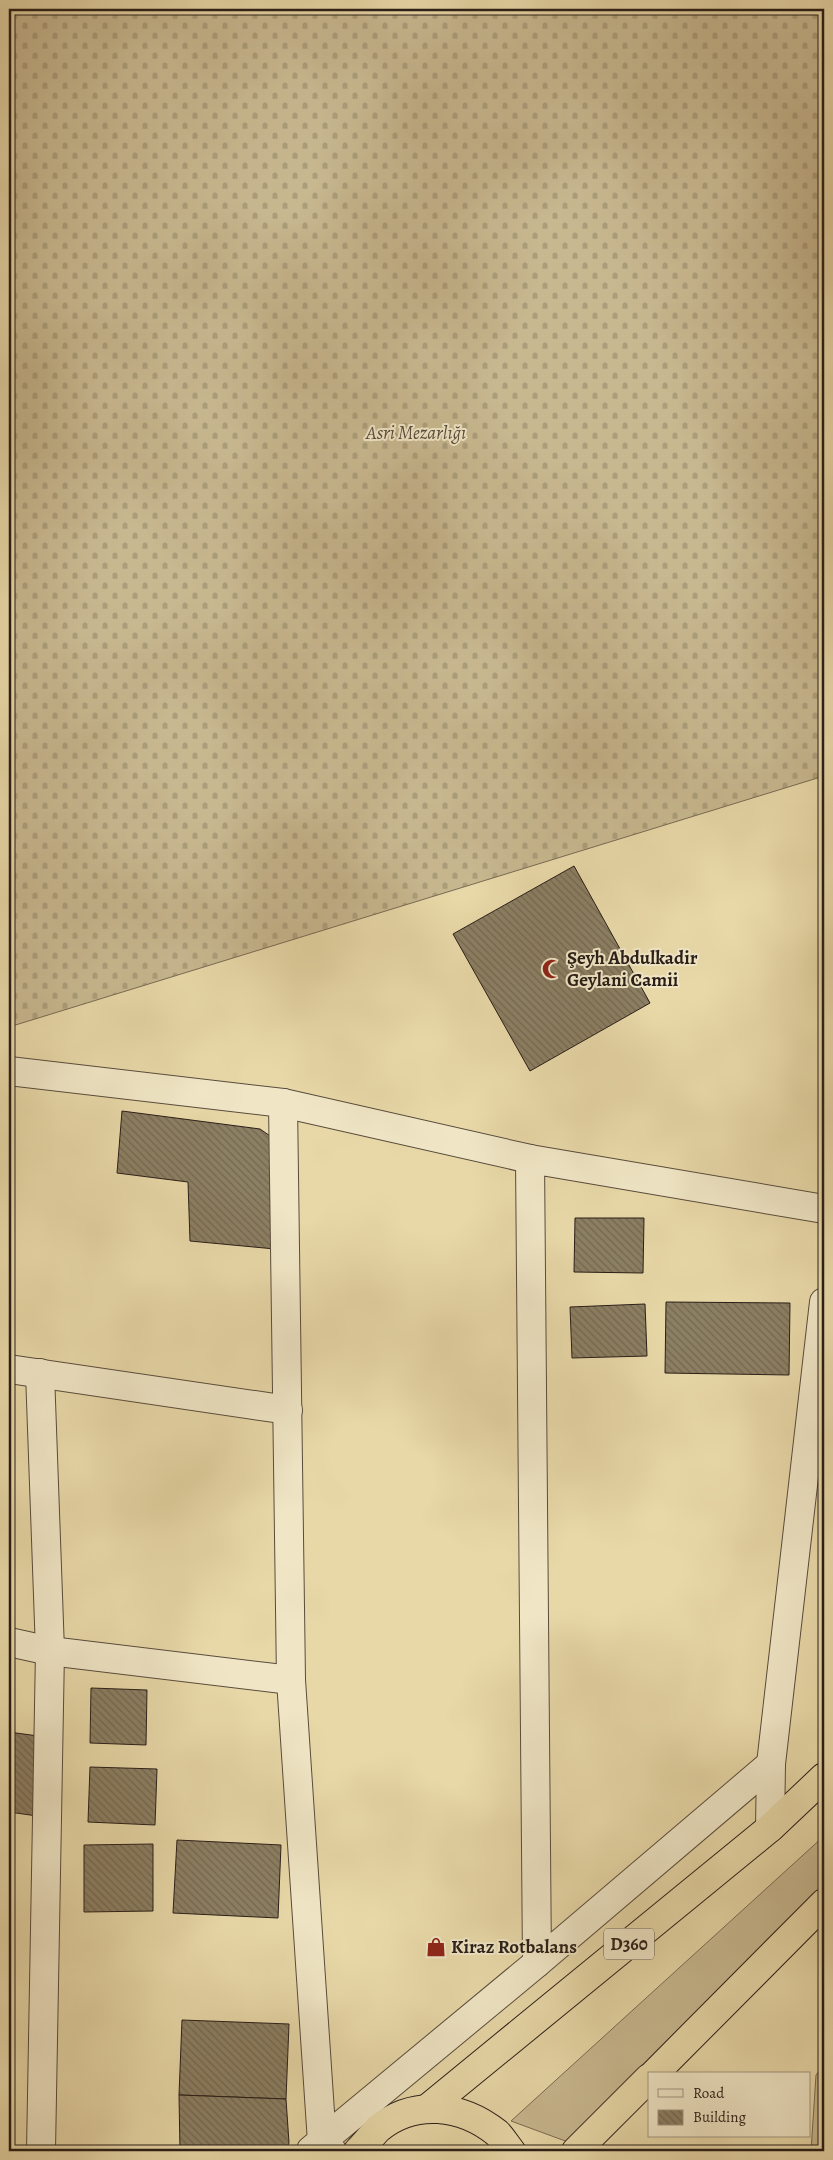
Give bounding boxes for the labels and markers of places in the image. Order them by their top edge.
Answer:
place label: Şeyh Abdulkadir Geylani Camii [567,945,698,993]
mosque icon: Şeyh Abdulkadir Geylani Camii [541,958,563,980]
place label: Kiraz Rotbalans [451,1934,577,1960]
shop icon: Kiraz Rotbalans [425,1936,447,1958]

